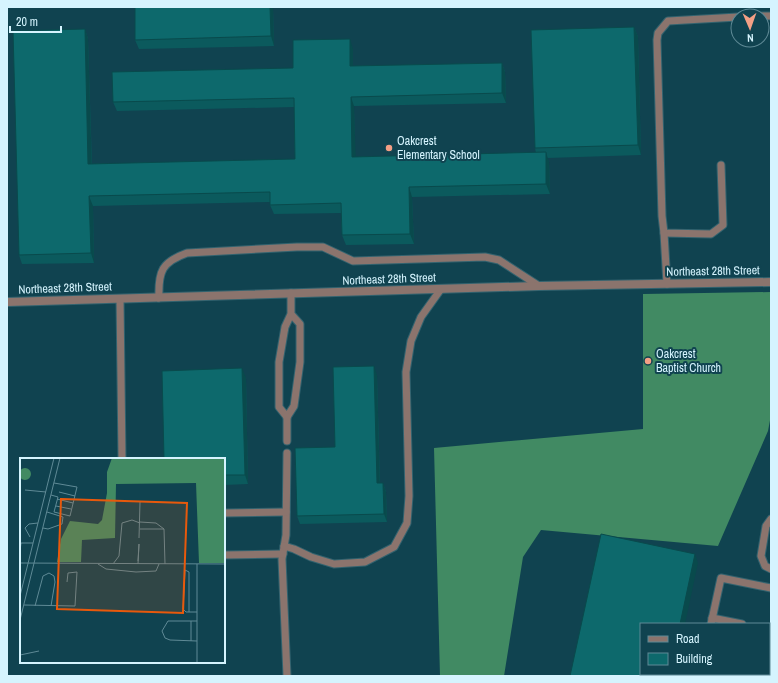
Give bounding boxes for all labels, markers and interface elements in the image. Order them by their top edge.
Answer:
scale bar [10,8,61,34]
north arrow [730,8,770,48]
text: 20 m [16,14,38,30]
text: N [747,31,754,45]
place label: Oakcrest Elementary School [397,133,480,163]
marker: Oakcrest Elementary School [384,143,394,153]
street label: Northeast 28th Street [666,262,760,280]
street label: Northeast 28th Street [342,269,436,289]
street label: Northeast 28th Street [18,278,112,298]
place label: Oakcrest Baptist Church [656,346,721,376]
marker: Oakcrest Baptist Church [643,356,653,366]
inset map [20,458,225,663]
legend [640,623,770,675]
text: Road [676,631,700,647]
text: Building [676,651,713,667]

